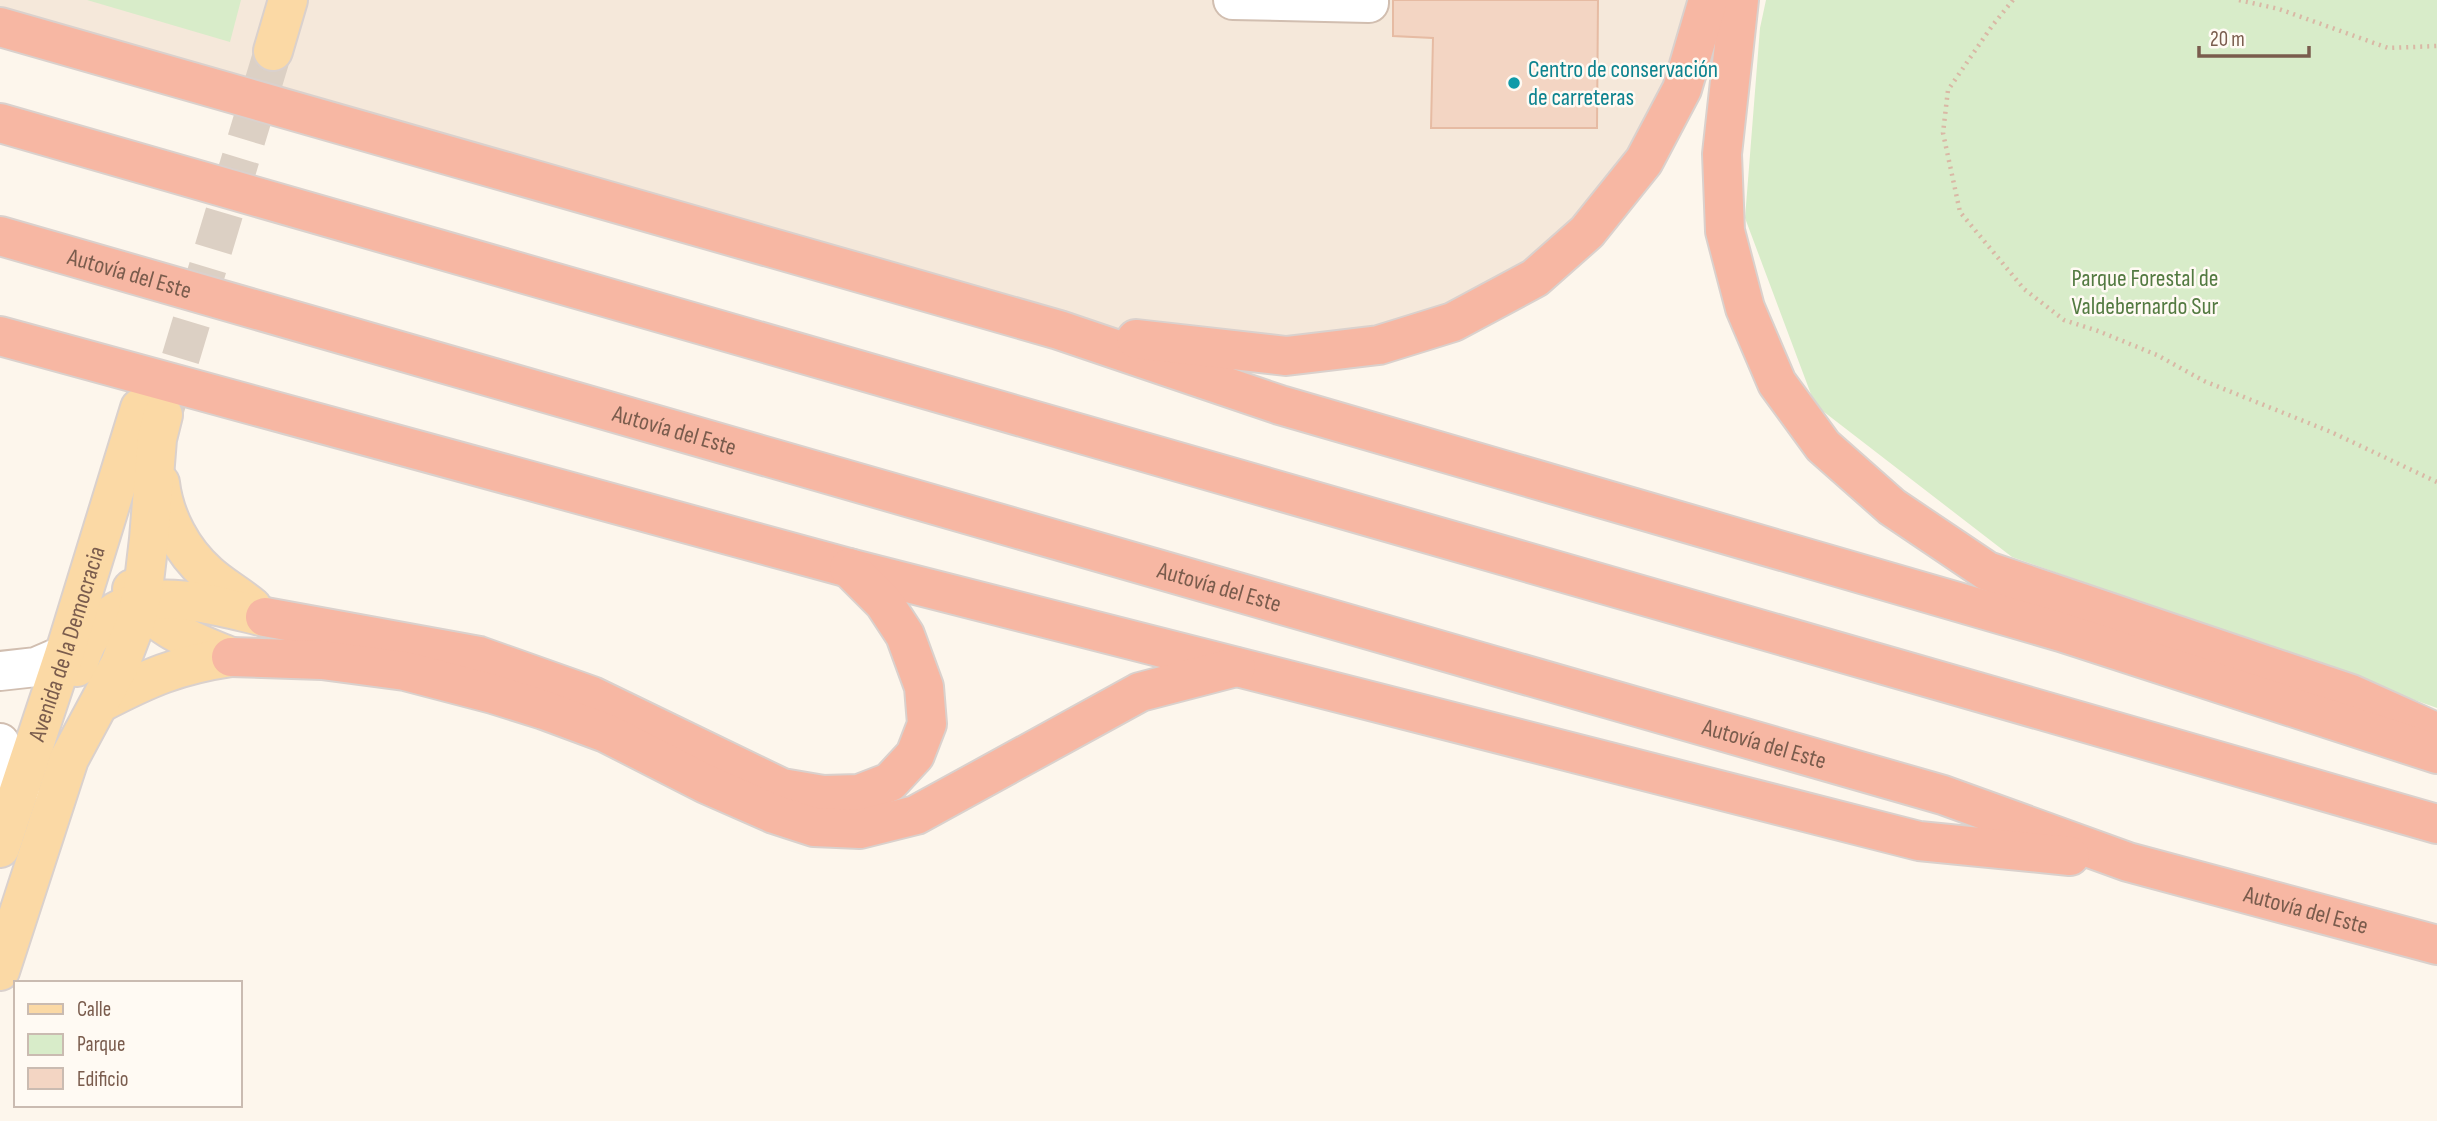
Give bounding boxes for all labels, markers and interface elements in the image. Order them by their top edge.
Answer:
scale bar [2199,14,2309,58]
text: 20 m [2210,27,2245,52]
place label: Centro de conservación de carreteras [1528,55,1718,112]
marker: Centro de conservación de carreteras [1506,75,1522,91]
street label: Autovía del Este [64,242,195,305]
park label: Parque Forestal de Valdebernardo Sur [2072,264,2219,321]
street label: Autovía del Este [608,398,740,462]
street label: Avenida de la Democracia [22,543,111,746]
street label: Autovía del Este [1153,555,1285,618]
street label: Autovía del Este [1698,712,1830,775]
street label: Autovía del Este [2240,879,2371,940]
legend [14,981,242,1107]
text: Calle [77,997,111,1022]
text: Parque [77,1032,125,1057]
text: Edificio [77,1067,128,1092]

